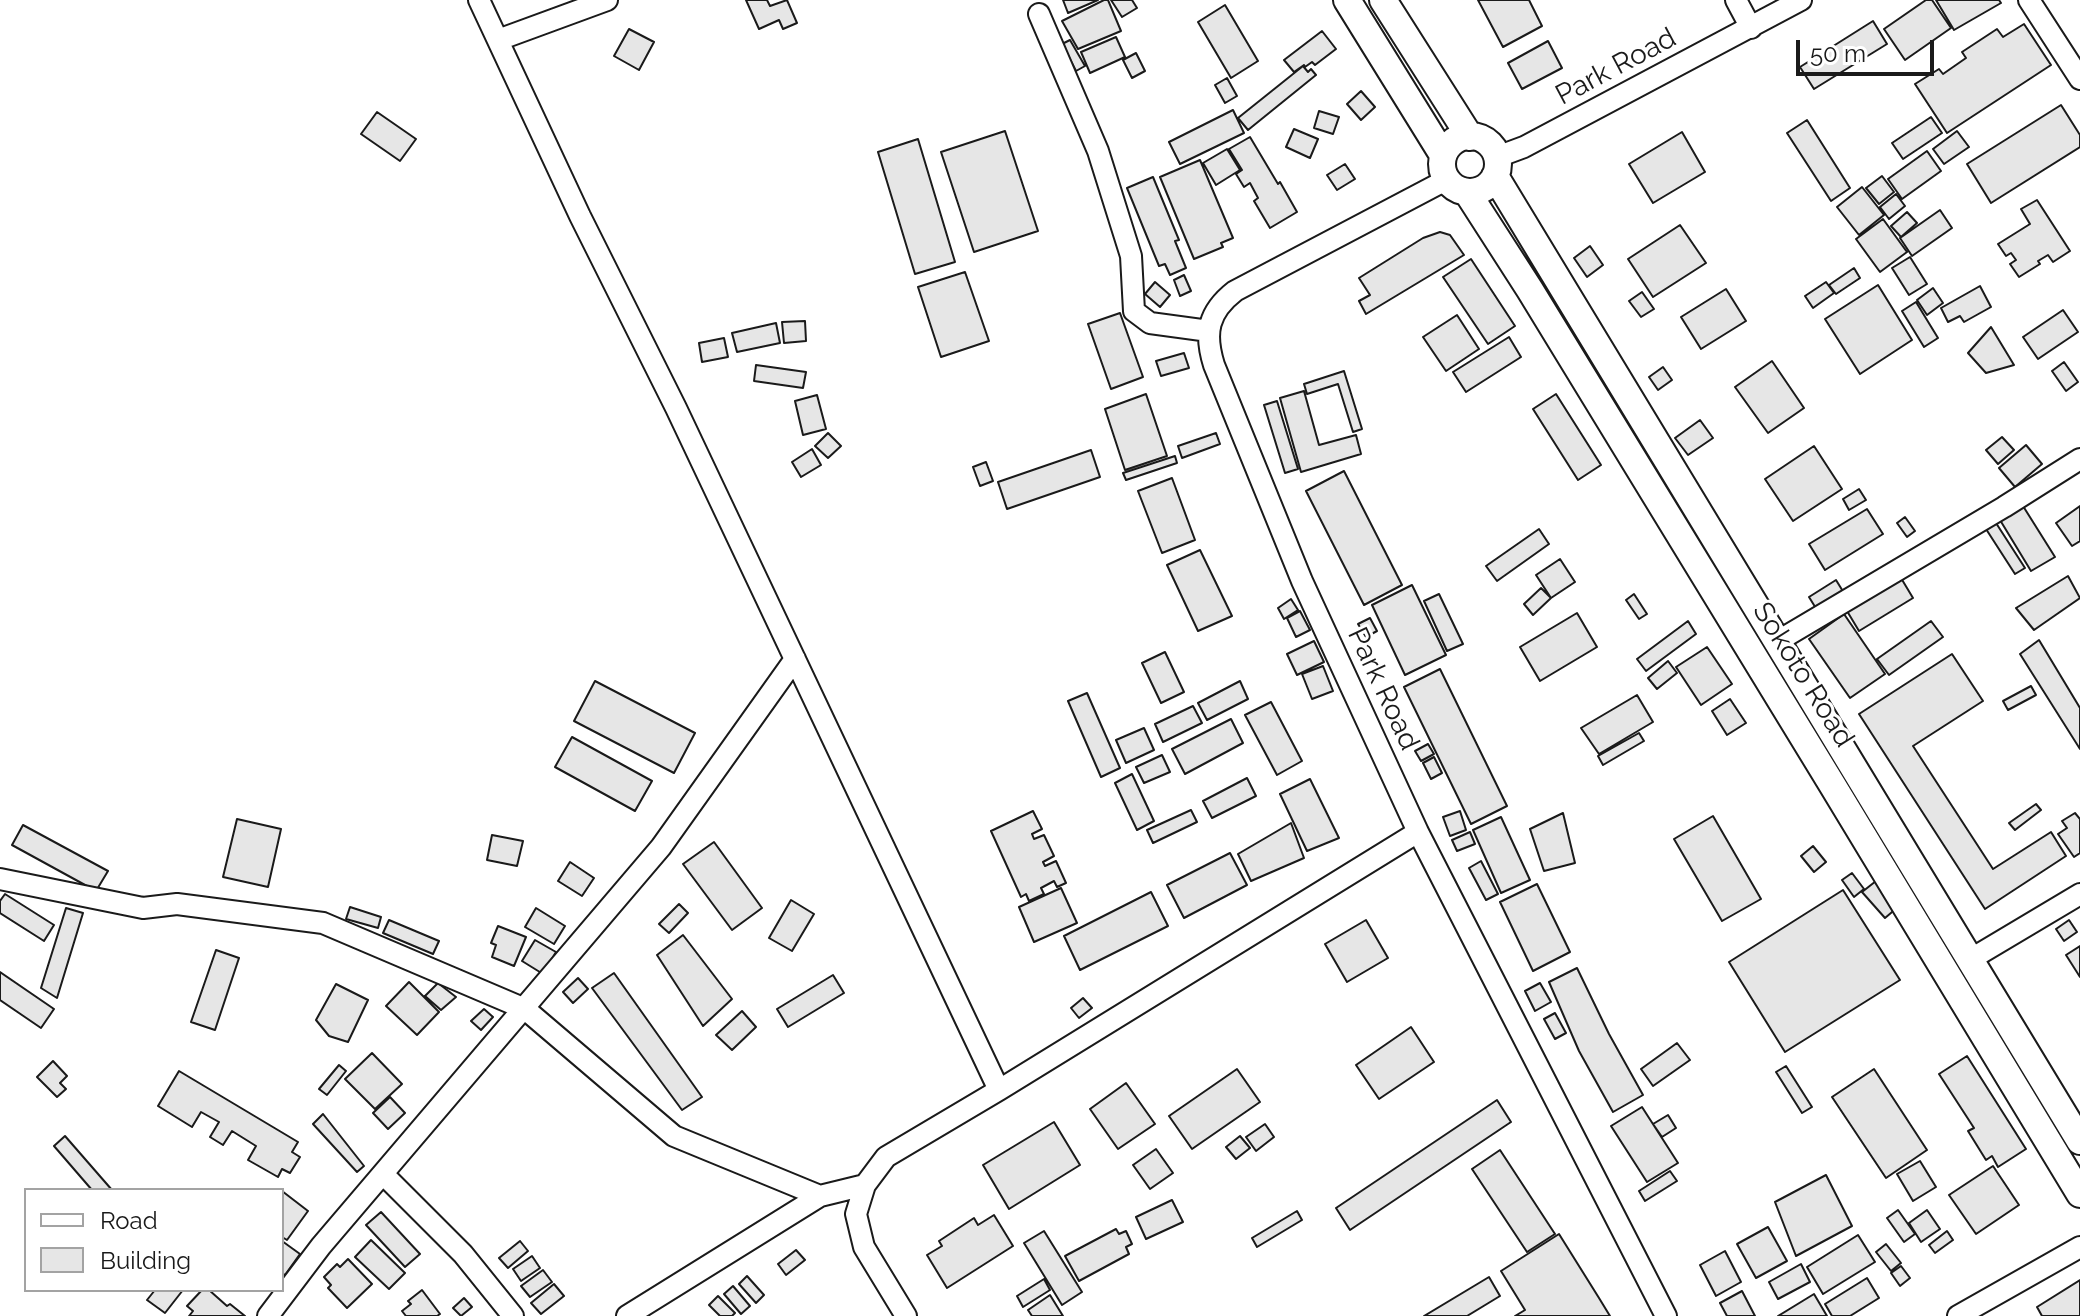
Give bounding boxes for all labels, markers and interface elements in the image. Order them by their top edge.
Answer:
street label: Park Road [1550,21,1682,113]
scale bar [1800,24,1938,74]
text: 50 m [1810,39,1866,68]
street label: Sokoto Road [1745,596,1861,754]
street label: Park Road [1340,622,1426,756]
legend [24,1188,284,1292]
text: Road [100,1206,158,1235]
text: Building [100,1246,191,1275]

